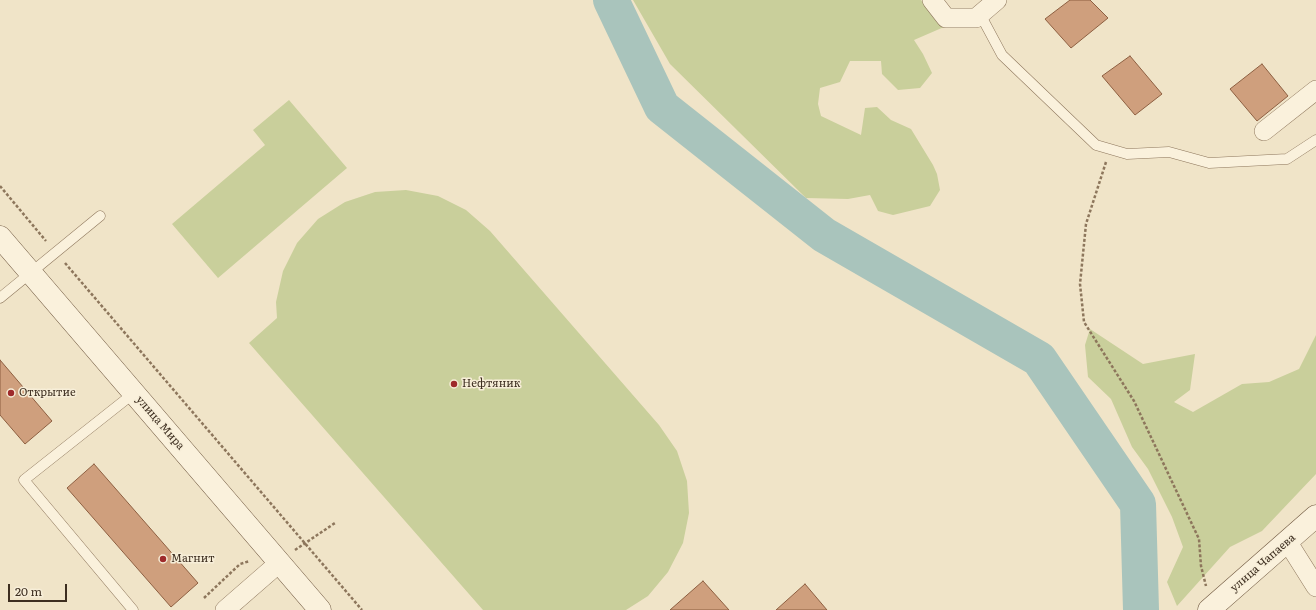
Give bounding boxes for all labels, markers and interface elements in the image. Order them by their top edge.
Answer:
place label: Нефтяник [462,377,520,391]
marker: Нефтяник [449,379,459,389]
place label: Открытие [19,386,76,400]
marker: Открытие [6,388,16,398]
street label: улица Мира [133,393,187,453]
street label: улица Чапаева [1228,531,1298,595]
place label: Магнит [171,552,215,566]
marker: Магнит [158,554,168,564]
scale bar [10,576,69,602]
text: 20 m [15,582,42,600]

